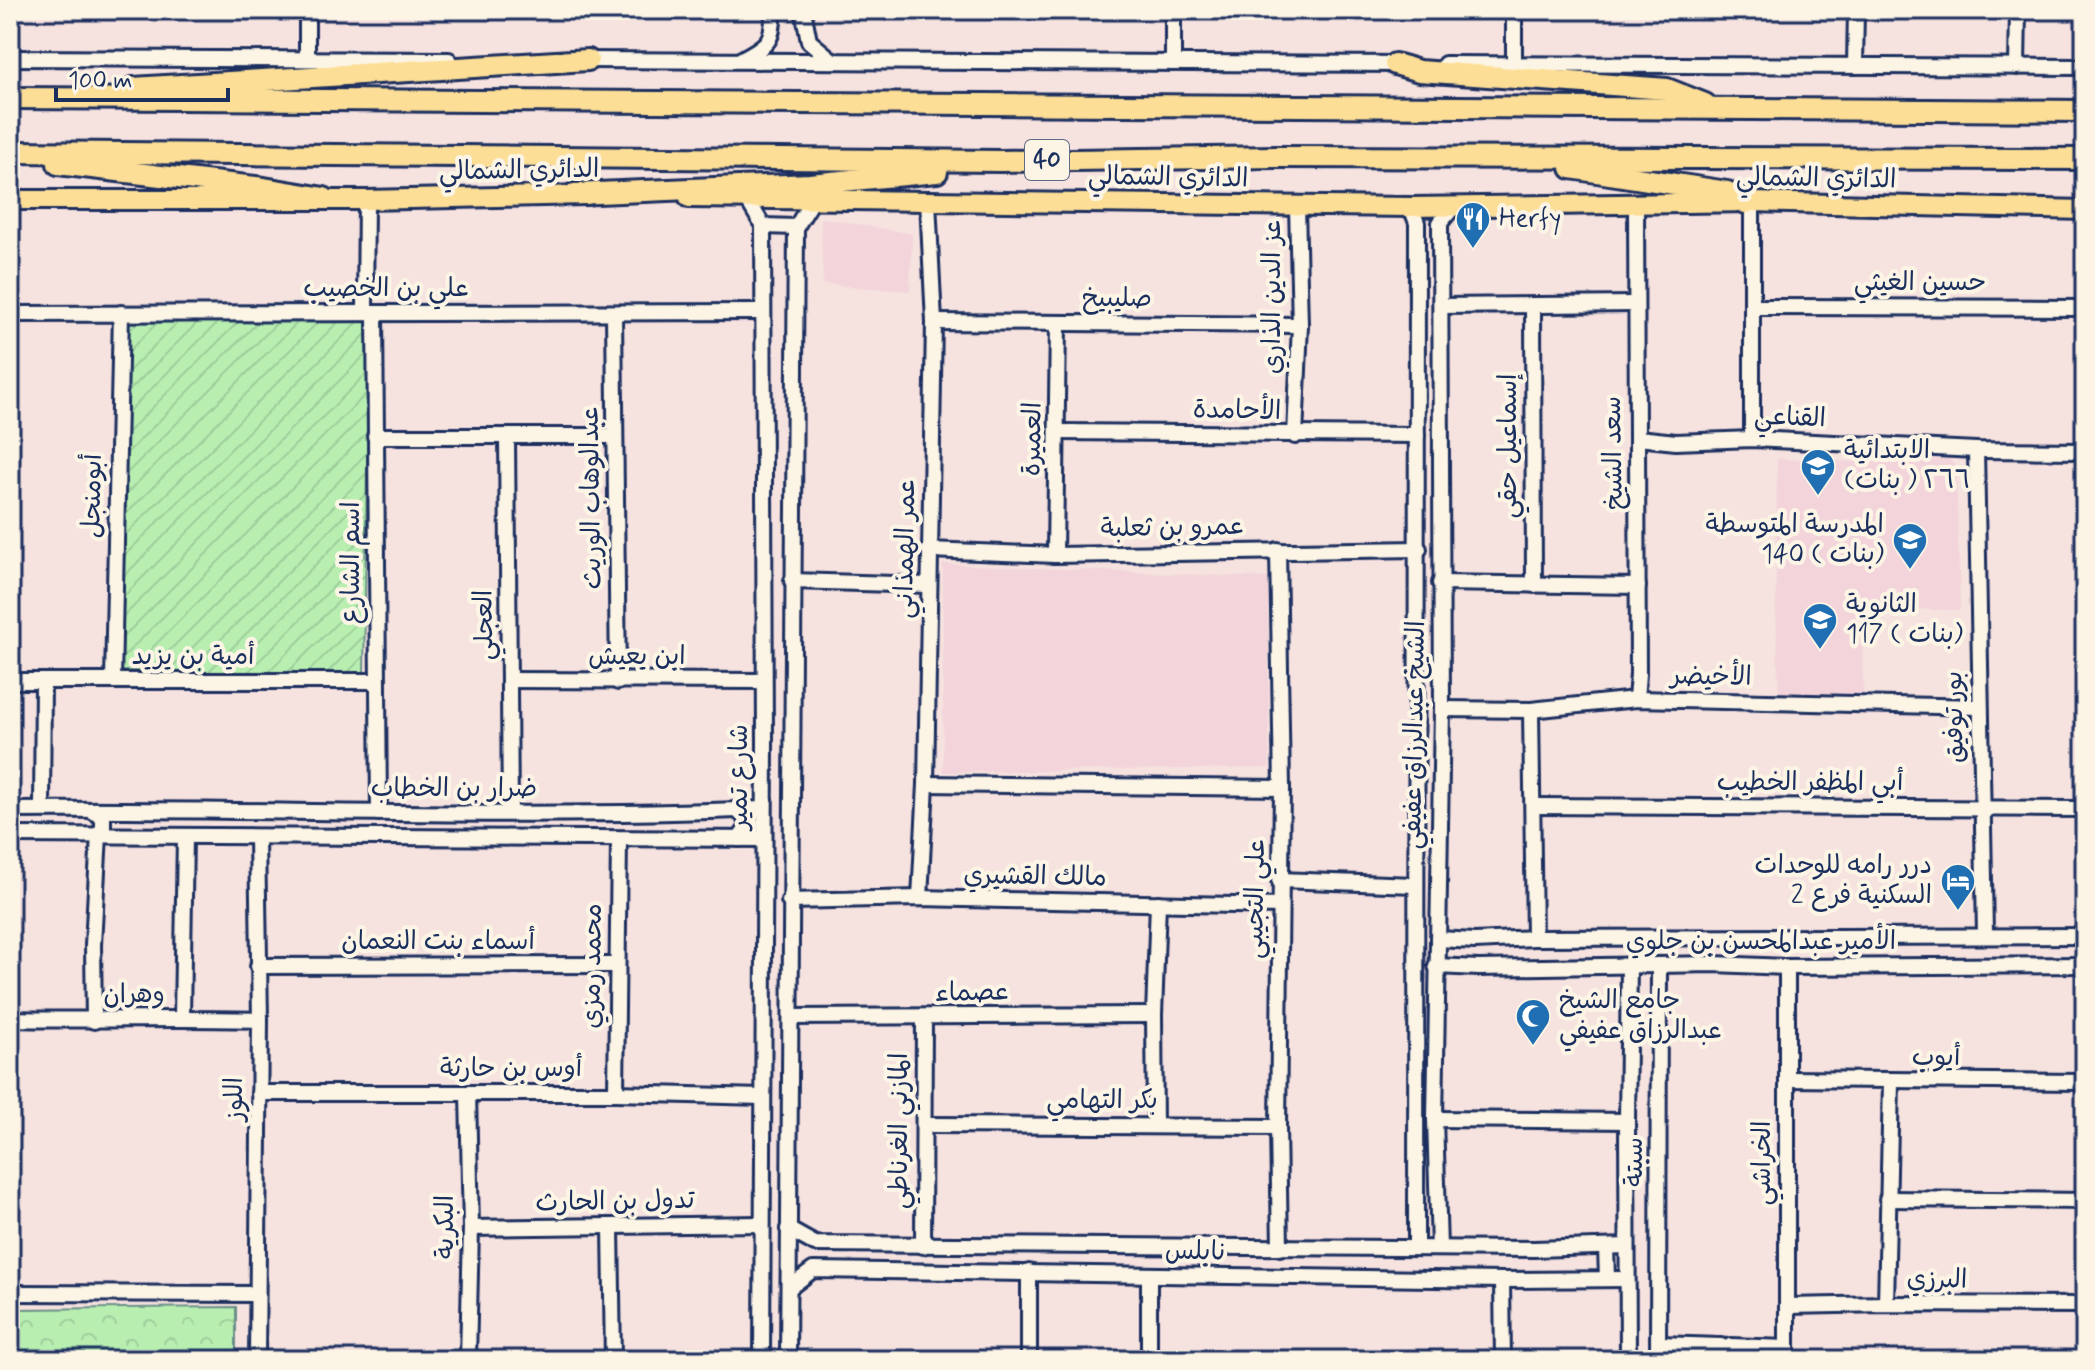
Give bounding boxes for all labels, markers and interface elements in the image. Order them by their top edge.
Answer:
scale bar [56,52,228,102]
text: 100 m [68,66,132,97]
road number: 40 [1025,140,1069,180]
street label: الدائري الشمالي [439,153,600,193]
street label: الدائري الشمالي [1087,160,1248,200]
street label: الدائري الشمالي [1735,161,1896,201]
restaurant icon: Herfy [1454,200,1492,250]
place label: Herfy [1499,202,1561,236]
street label: عز الدين الذاري [1256,220,1290,374]
street label: حسين الغيثي [1854,266,1986,304]
street label: علي بن الخصيب [303,272,469,310]
street label: صليبيخ [1082,282,1152,316]
street label: إسماعيل حقي [1492,374,1530,518]
street label: الأحامدة [1193,390,1282,429]
street label: سعد الشيخ [1596,396,1632,510]
street label: القناعي [1753,400,1827,440]
street label: العميرة [1015,402,1051,476]
street label: عبدالوهاب الوريث [573,406,611,590]
place label: الابتدائية ٢٦٦ ( بنات) [1844,434,1971,498]
school or university icon: الابتدائية ٢٦٦ ( بنات) [1799,447,1837,497]
street label: أبومنجل [75,453,111,539]
street label: عمر الهمذاني [888,479,928,619]
street label: اسم الشارع [335,501,370,625]
place label: المدرسة المتوسطة 140 ( بنات) [1706,508,1884,572]
street label: عمرو بن ثعلبة [1100,510,1246,546]
school or university icon: المدرسة المتوسطة 140 ( بنات) [1891,521,1929,571]
place label: الثانوية 117 ( بنات) [1846,588,1963,652]
street label: العجلي [467,589,507,661]
school or university icon: الثانوية 117 ( بنات) [1801,601,1839,651]
street label: الشيخ عبدالرزاق عفيفي [1396,620,1438,850]
street label: أمية بن يزيد [132,640,255,674]
street label: ابن يعيش [588,640,686,674]
street label: الأخيضر [1668,656,1752,695]
street label: بور توفيق [1937,671,1973,763]
street label: شارع تمير [723,724,757,832]
street label: أبي المظفر الخطيب [1717,766,1904,804]
street label: ضرار بن الخطاب [371,772,537,806]
street label: علي التجيبي [1238,839,1278,959]
place label: درر رامه للوحدات السكنية فرع 2 [1755,849,1932,913]
street label: مالك القشيري [963,859,1107,895]
hotel icon: درر رامه للوحدات السكنية فرع 2 [1939,862,1977,912]
street label: محمد رمزي [575,903,611,1029]
street label: الأمير عبدالمحسن بن جلوي [1626,922,1896,959]
street label: أسماء بنت النعمان [341,925,535,959]
street label: عصماء [935,975,1009,1011]
street label: وهران [103,977,165,1013]
place label: جامع الشيخ عبدالرزاق عفيفي [1559,984,1722,1052]
mosque icon: جامع الشيخ عبدالرزاق عفيفي [1514,997,1552,1047]
street label: أيوب [1912,1041,1961,1075]
street label: أوس بن حارثة [440,1052,583,1086]
street label: المازني الغرناطي [883,1053,921,1209]
street label: اللوز [218,1077,252,1123]
street label: بكر التهامي [1046,1084,1158,1122]
street label: الخراشي [1746,1121,1784,1205]
street label: سبتة [1618,1137,1652,1187]
street label: تدول بن الحارث [535,1184,695,1220]
street label: البكرية [429,1195,463,1259]
street label: نابلس [1165,1234,1225,1270]
street label: البرزي [1906,1262,1968,1298]

